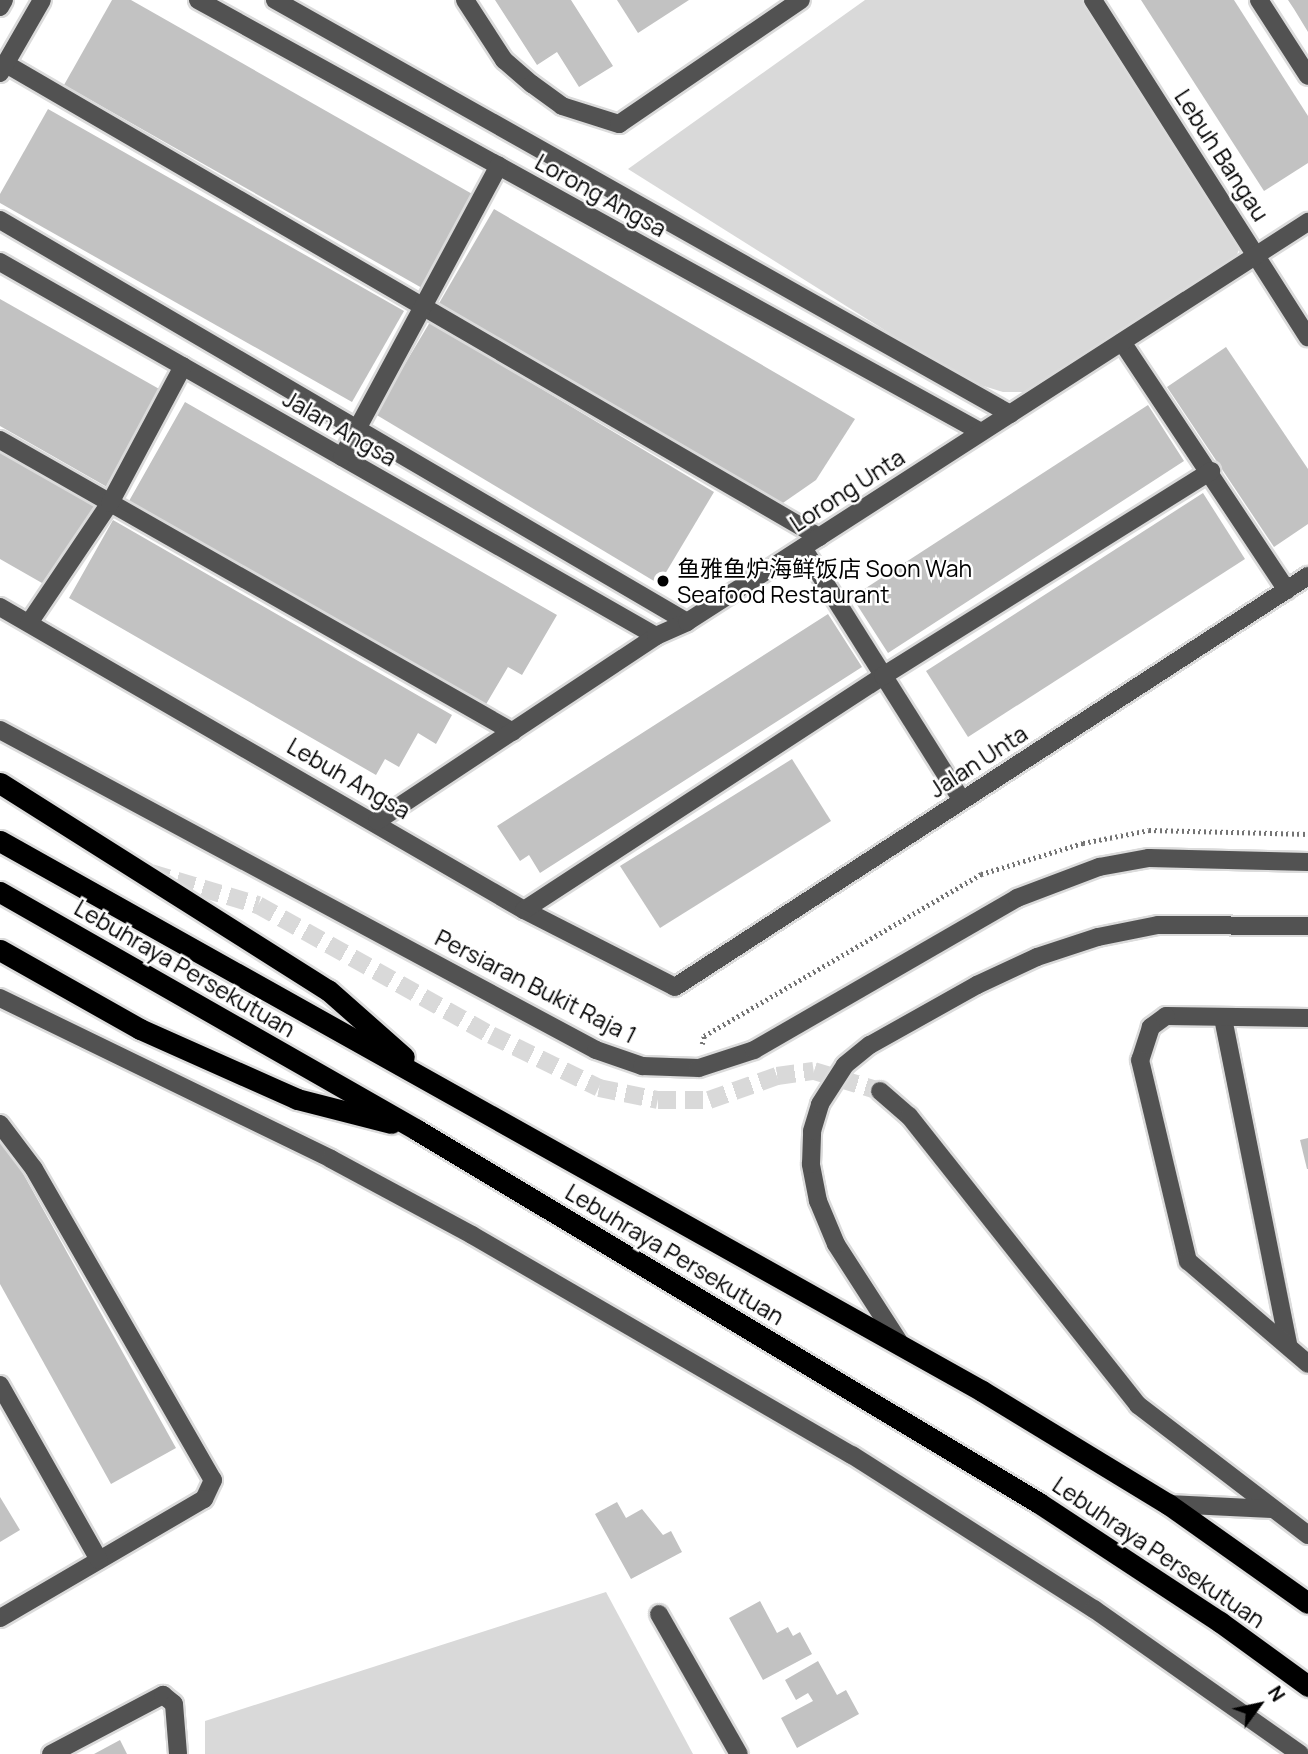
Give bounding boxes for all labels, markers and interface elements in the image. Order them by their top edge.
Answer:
street label: Lebuh Bangau [1169,84,1275,226]
street label: Lorong Angsa [531,148,671,242]
street label: Jalan Angsa [278,384,402,472]
street label: Lorong Unta [785,443,909,537]
place label: 鱼雅鱼炉海鲜饭店 Soon Wah Seafood Restaurant [677,554,972,608]
marker: 鱼雅鱼炉海鲜饭店 Soon Wah Seafood Restaurant [655,573,671,589]
street label: Jalan Unta [924,719,1032,803]
street label: Lebuh Angsa [283,732,415,824]
street label: Lebuhraya Persekutuan [70,894,300,1042]
street label: Persiaran Bukit Raja 1 [431,923,641,1049]
street label: Lebuhraya Persekutuan [561,1178,789,1330]
street label: Lebuhraya Persekutuan [1048,1471,1270,1633]
north arrow [1224,1670,1294,1740]
text: N [1262,1681,1291,1706]

